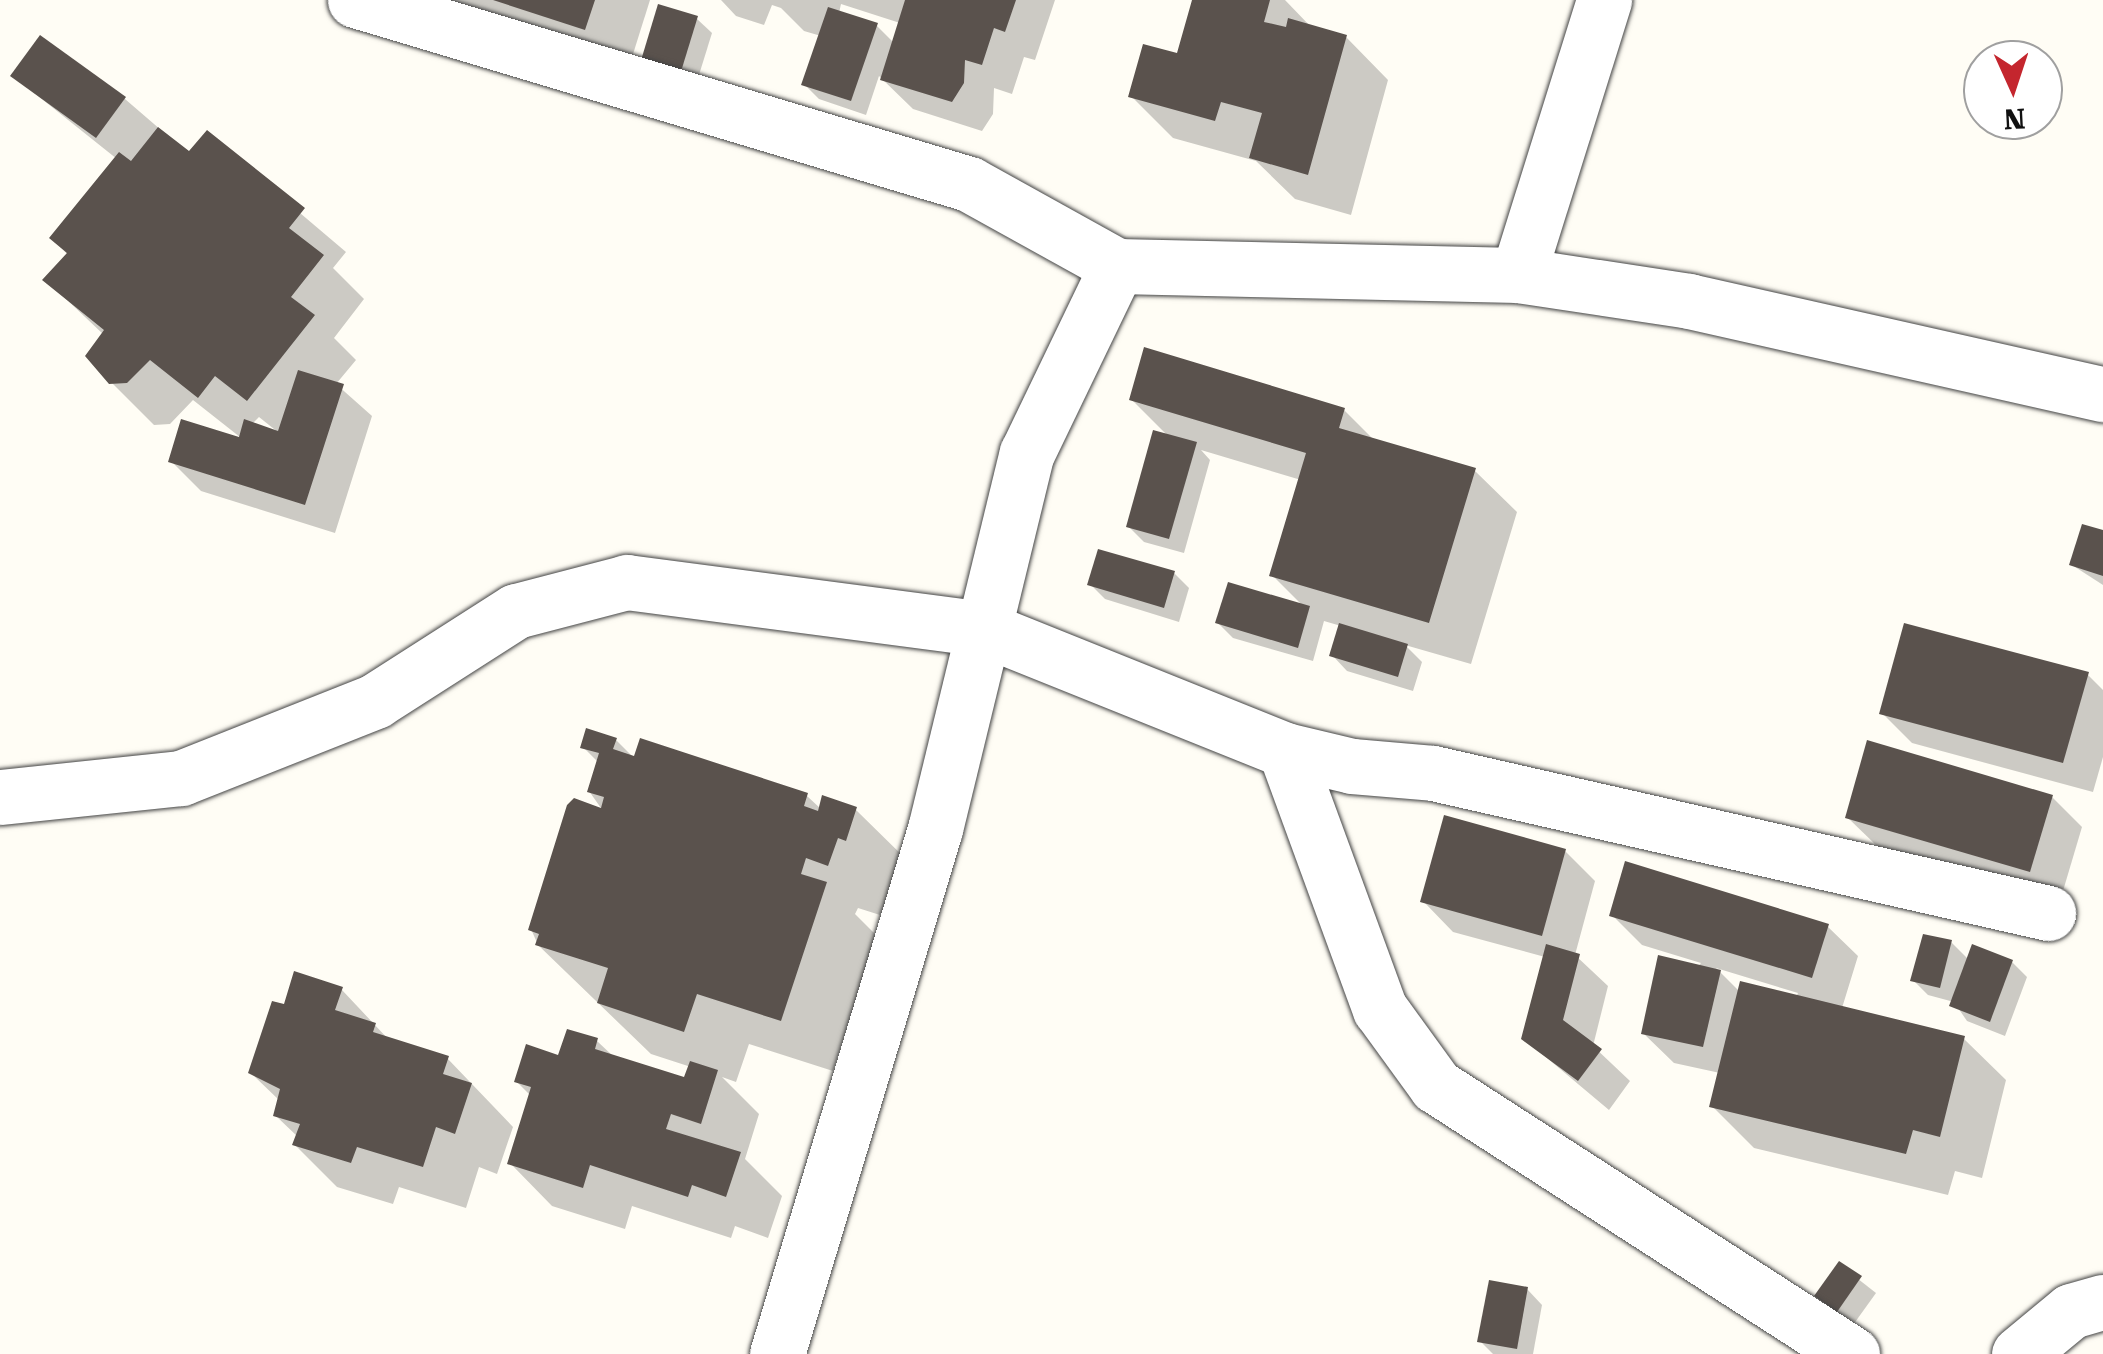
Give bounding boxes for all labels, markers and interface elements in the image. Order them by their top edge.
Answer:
north arrow [1963,40,2063,140]
text: N [2003,101,2026,136]

